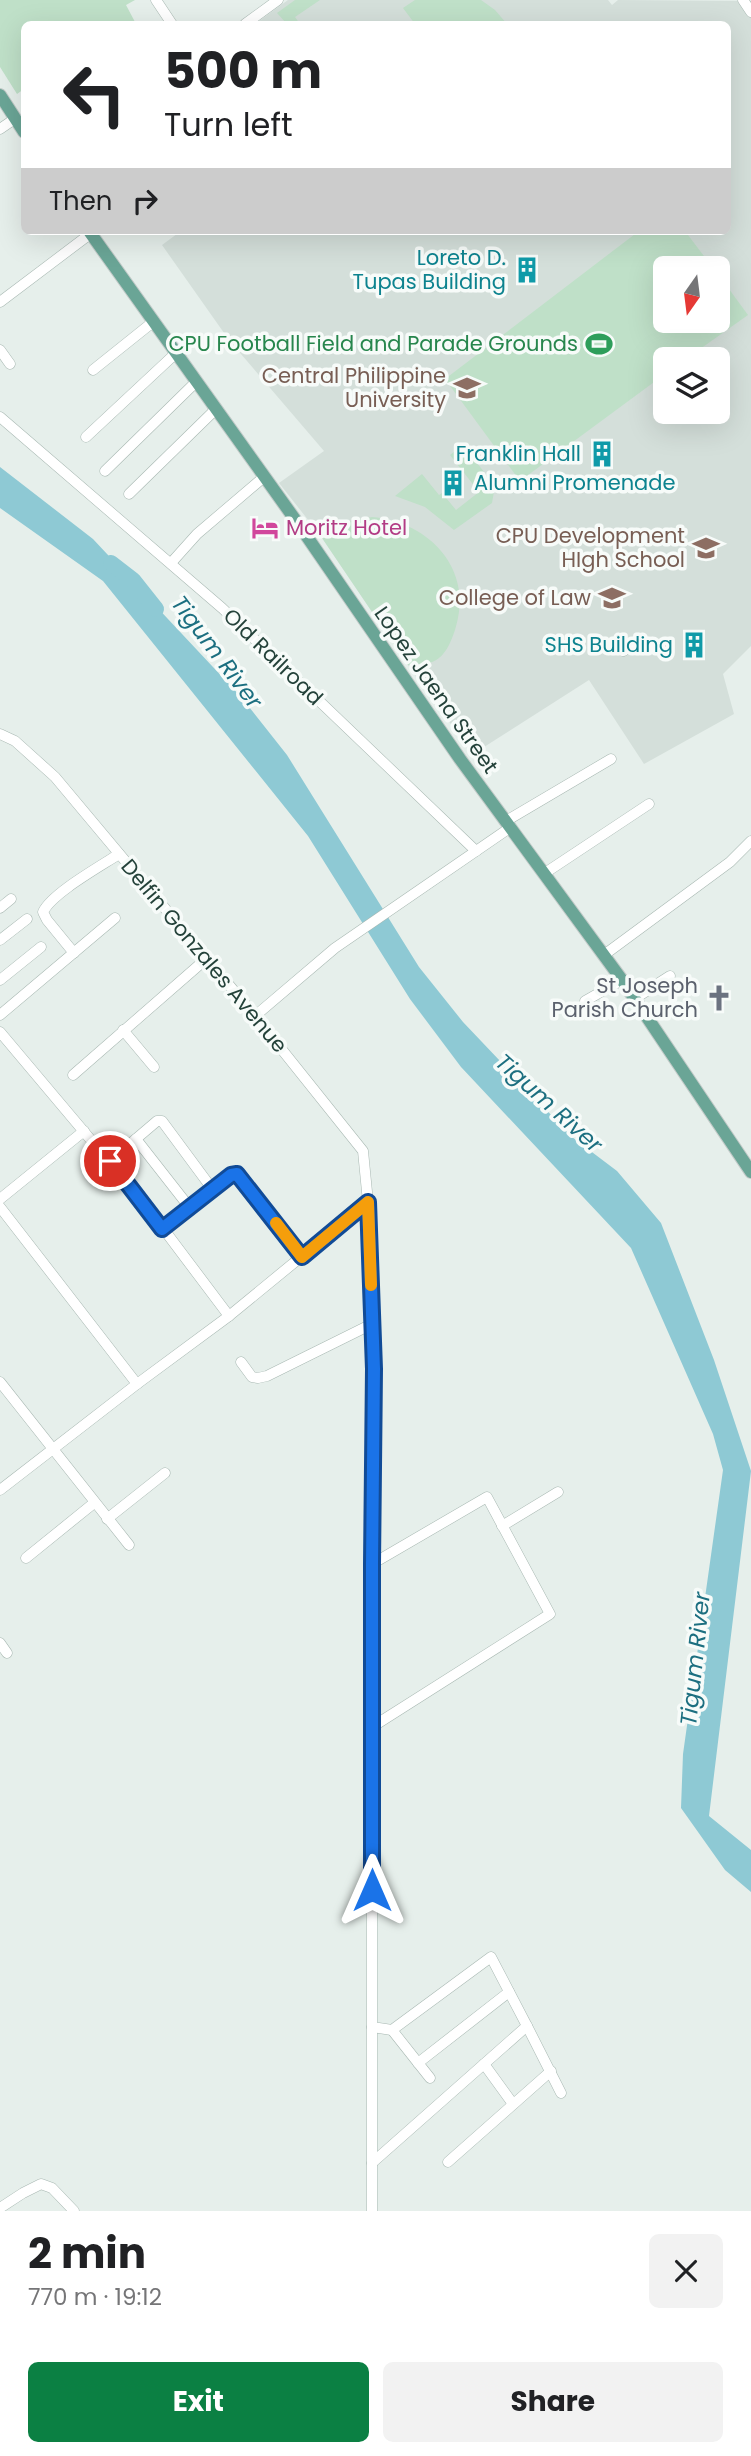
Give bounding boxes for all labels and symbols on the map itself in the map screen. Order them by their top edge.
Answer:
place label: Loreto D. Tupas Building [353,243,506,296]
building icon: Loreto D. Tupas Building [512,255,542,285]
north arrow [653,256,730,332]
place label: CPU Football Field and Parade Grounds [168,329,578,358]
sports icon: CPU Football Field and Parade Grounds [584,329,614,359]
place label: Central Philippine University [262,361,446,414]
school or university icon: Central Philippine University [452,373,482,403]
place label: Franklin Hall [456,439,581,468]
building icon: Franklin Hall [587,439,617,469]
building icon: Alumni Promenade [438,468,468,498]
place label: Alumni Promenade [474,468,676,497]
hotel icon: Moritz Hotel [250,513,280,543]
place label: Moritz Hotel [286,513,407,542]
place label: CPU Development HIgh School [496,521,685,574]
school or university icon: CPU Development HIgh School [691,533,721,563]
place label: College of Law [439,583,591,612]
school or university icon: College of Law [597,583,627,613]
water label: Tigum River [164,589,271,716]
street label: Lopez Jaena Street [368,600,505,779]
street label: Old Railroad [217,602,330,712]
place label: SHS Building [545,630,673,659]
building icon: SHS Building [679,630,709,660]
street label: Delfin Gonzales Avenue [115,853,294,1059]
place label: St Joseph Parish Church [552,971,698,1024]
church icon: St Joseph Parish Church [704,983,734,1013]
water label: Tigum River [488,1046,611,1161]
pin [80,1131,140,1191]
water label: Tigum River [672,1589,718,1727]
position arrow [335,1853,409,1927]

